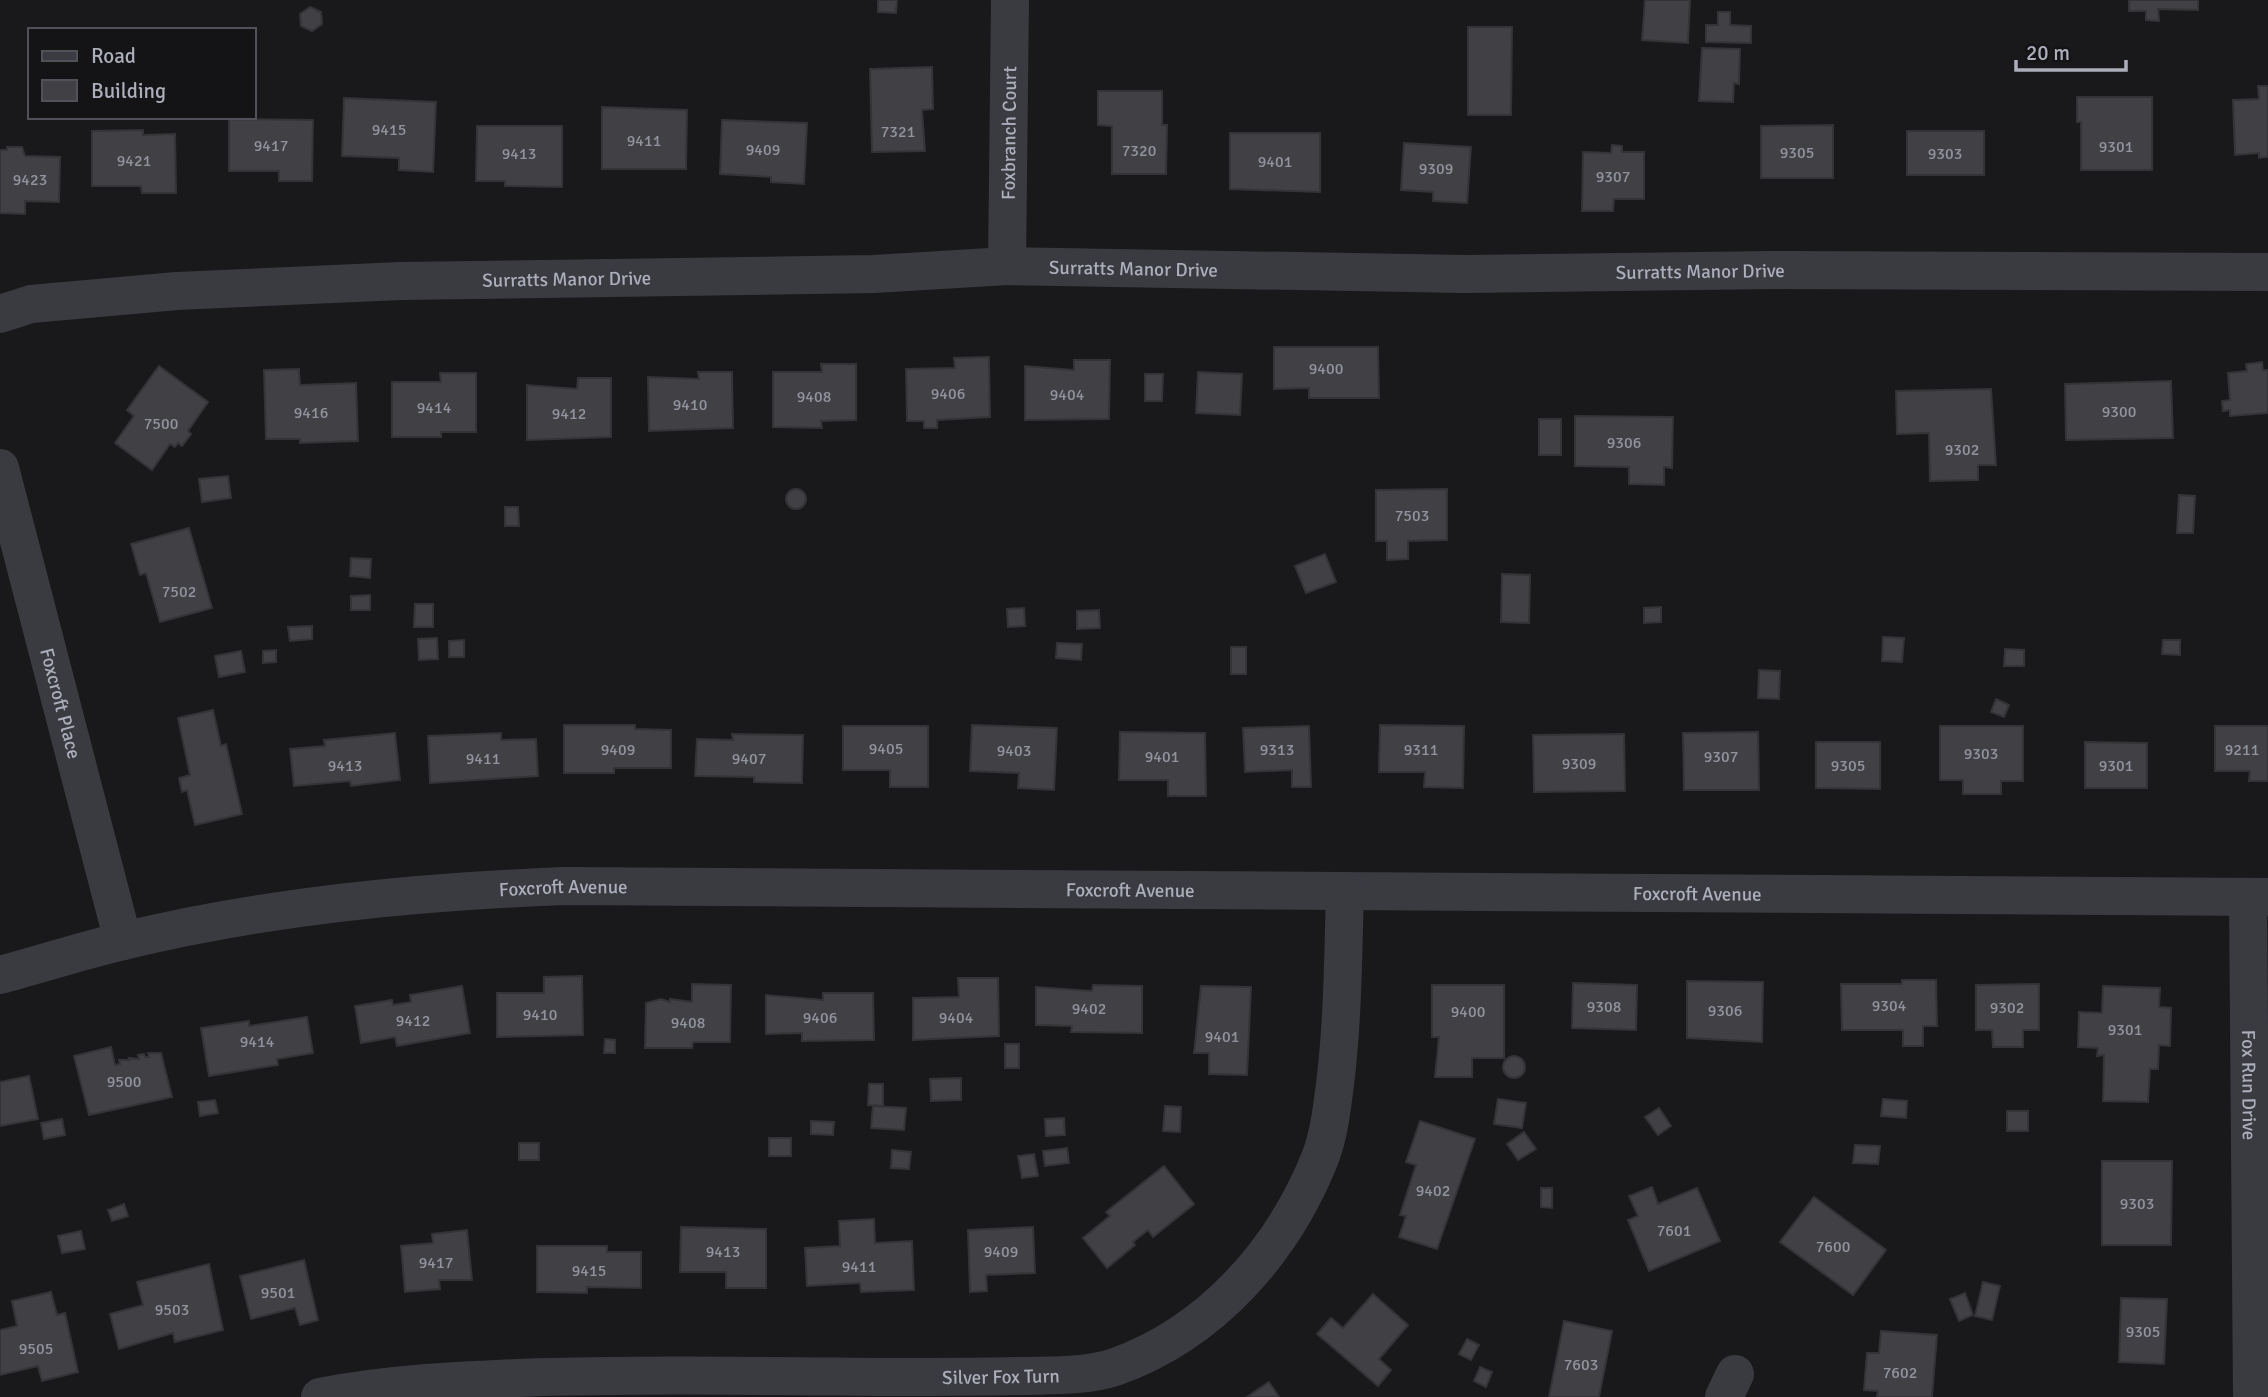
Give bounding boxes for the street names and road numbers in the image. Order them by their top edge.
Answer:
street label: Foxbranch Court [997,66,1022,200]
street label: Surratts Manor Drive [1049,256,1218,283]
street label: Surratts Manor Drive [1616,259,1785,285]
street label: Surratts Manor Drive [482,266,651,293]
street label: Foxcroft Place [34,645,86,761]
street label: Foxcroft Avenue [498,875,628,902]
street label: Foxcroft Avenue [1066,878,1195,903]
street label: Foxcroft Avenue [1633,882,1762,907]
street label: Fox Run Drive [2236,1030,2261,1140]
street label: Silver Fox Turn [942,1364,1060,1390]

